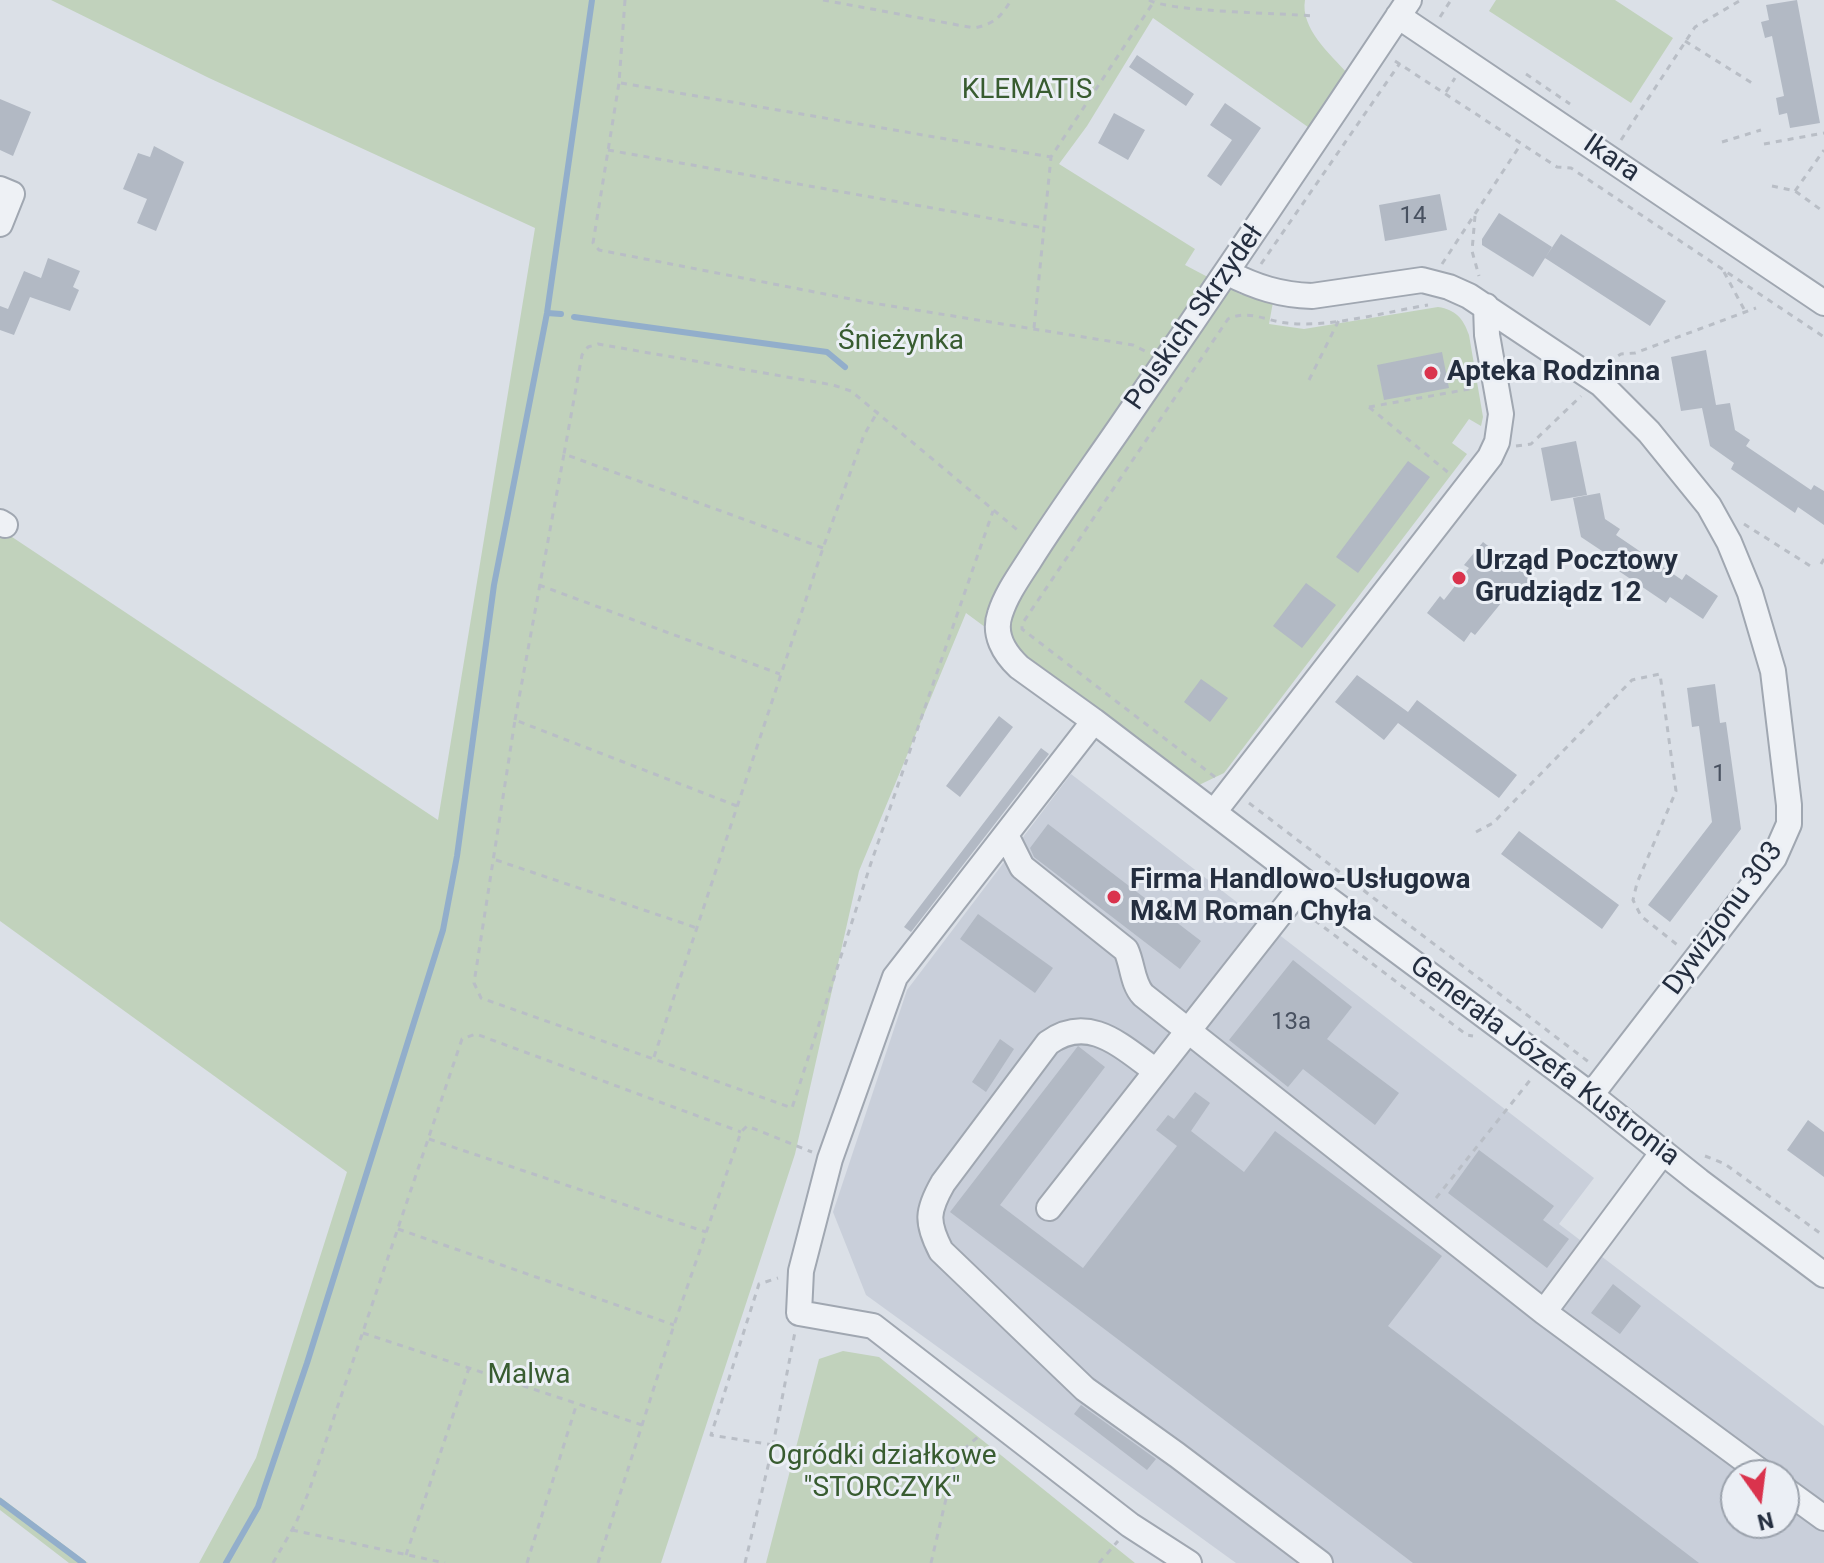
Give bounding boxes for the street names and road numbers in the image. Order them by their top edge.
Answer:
street label: Ikara [1576,128,1646,190]
street label: Polskich Skrzydeł [1119,219,1271,417]
street label: Dywizjonu 303 [1657,836,1791,1002]
street label: Generała Józefa Kustronia [1403,950,1685,1174]

